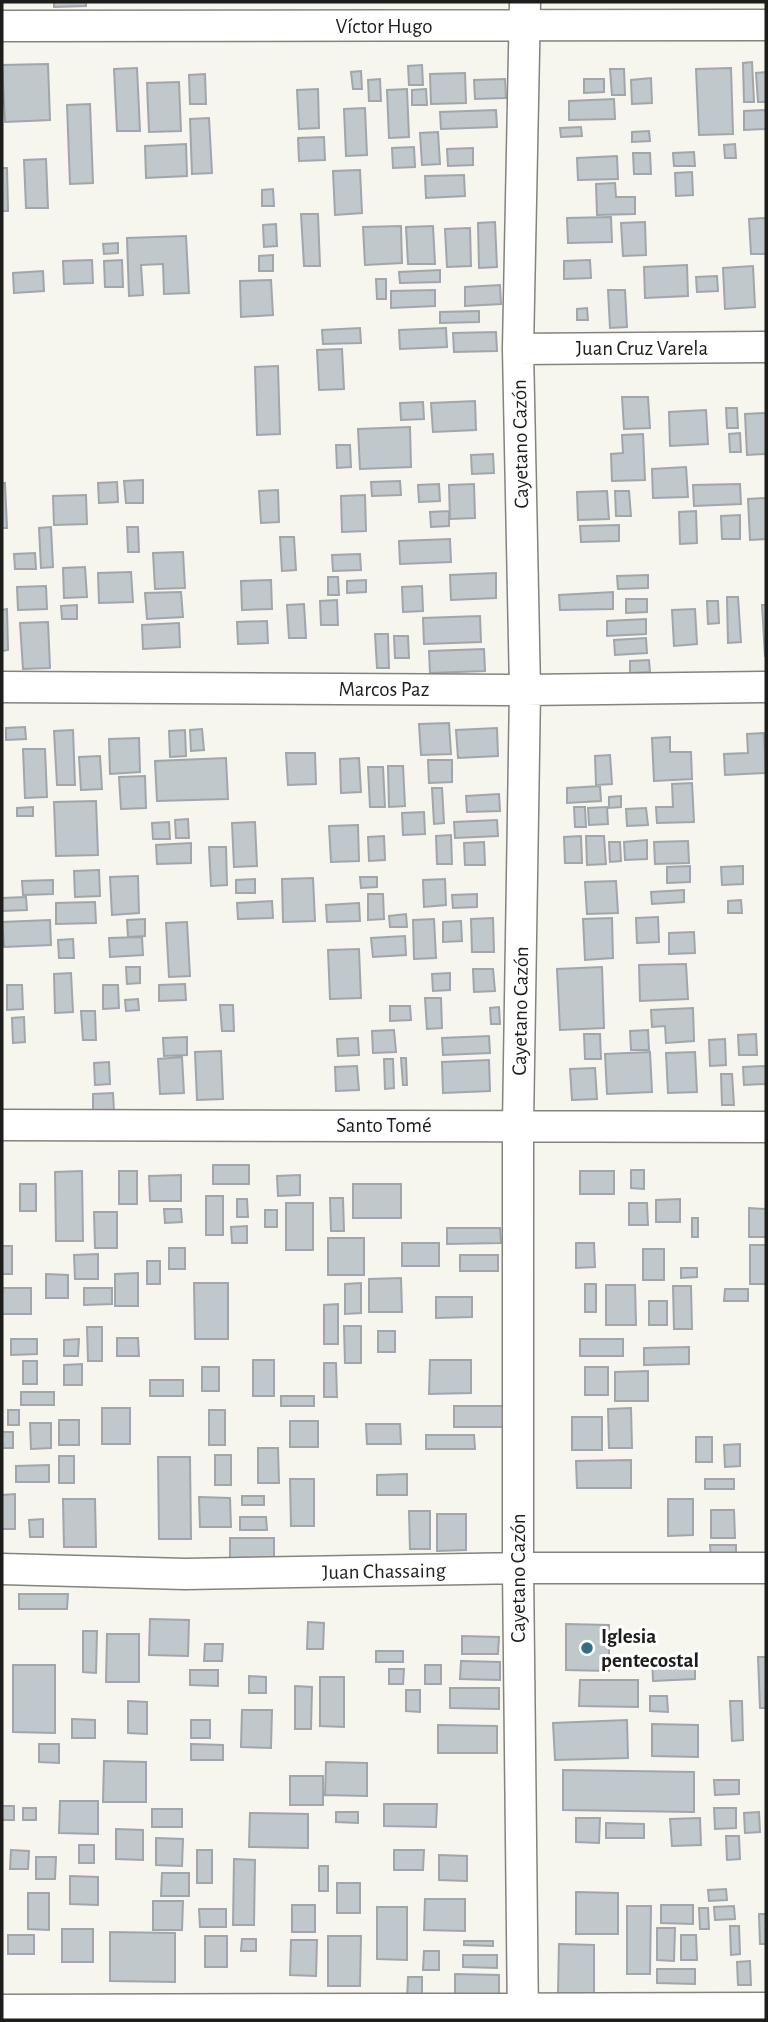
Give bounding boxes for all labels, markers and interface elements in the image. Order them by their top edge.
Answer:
street label: Víctor Hugo [335,16,433,37]
street label: Juan Cruz Varela [576,338,709,359]
street label: Cayetano Cazón [509,379,532,509]
street label: Marcos Paz [339,679,429,700]
street label: Cayetano Cazón [509,946,532,1076]
street label: Santo Tomé [336,1115,432,1136]
street label: Cayetano Cazón [508,1513,529,1643]
street label: Juan Chassaing [322,1560,447,1583]
place label: Iglesia pentecostal [601,1626,699,1671]
marker: Iglesia pentecostal [579,1640,595,1656]

